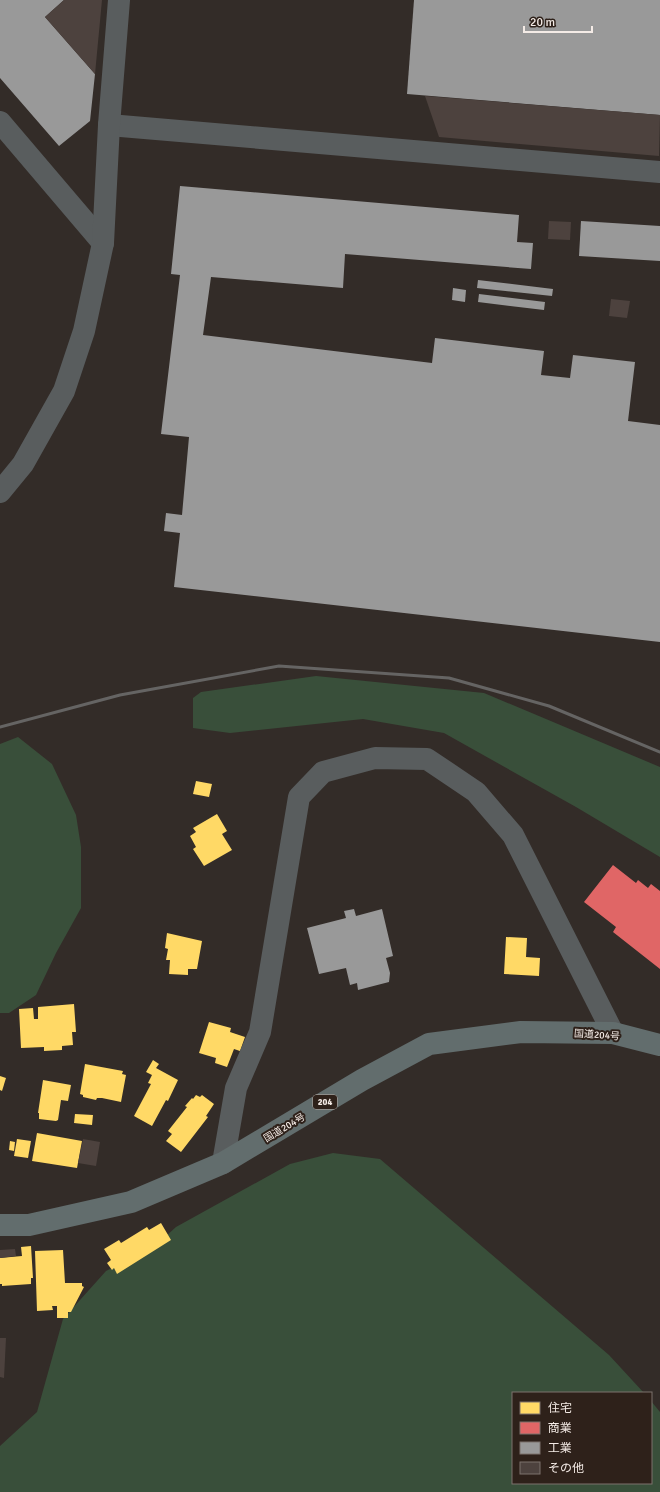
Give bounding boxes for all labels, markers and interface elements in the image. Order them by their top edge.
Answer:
scale bar [524,8,592,34]
text: 20 m [530,15,555,30]
street label: 国道204号 [573,1027,620,1043]
road number: 204 [313,1095,337,1109]
street label: 国道204号 [262,1111,307,1145]
legend [512,1392,652,1484]
text: 住宅 [548,1401,572,1416]
text: 商業 [548,1421,572,1436]
text: 工業 [548,1441,572,1456]
text: その他 [548,1461,584,1476]

